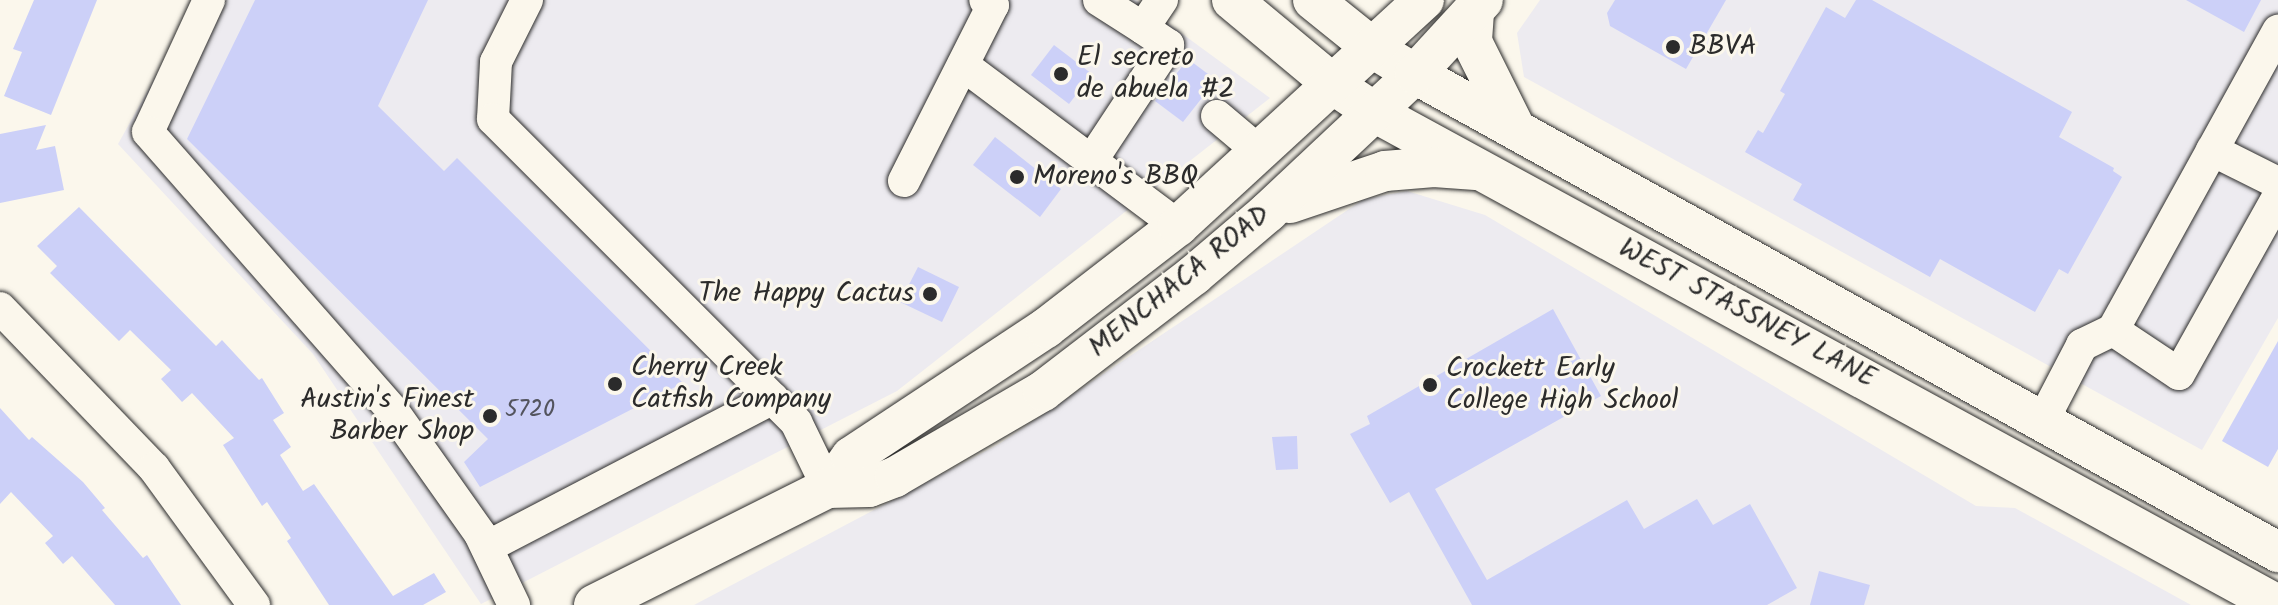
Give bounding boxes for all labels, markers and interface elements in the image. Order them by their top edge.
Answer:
place label: BBVA [1689,30,1757,64]
marker: BBVA [1664,38,1682,56]
place label: El secreto de abuela #2 [1077,41,1235,107]
marker: El secreto de abuela #2 [1052,65,1070,83]
place label: Moreno's BBQ [1033,160,1198,194]
marker: Moreno's BBQ [1008,168,1026,186]
street label: MENCHACA ROAD [1083,199,1277,365]
street label: WEST STASSNEY LANE [1613,232,1881,396]
place label: The Happy Cactus [699,277,914,311]
marker: The Happy Cactus [921,285,939,303]
place label: Cherry Creek Catfish Company [631,351,831,417]
place label: Crockett Early College High School [1446,352,1678,418]
marker: Cherry Creek Catfish Company [606,375,624,393]
marker: Crockett Early College High School [1421,376,1439,394]
place label: Austin's Finest Barber Shop [300,383,474,449]
house number: 5720 [505,396,555,424]
marker: Austin's Finest Barber Shop [481,407,499,425]

